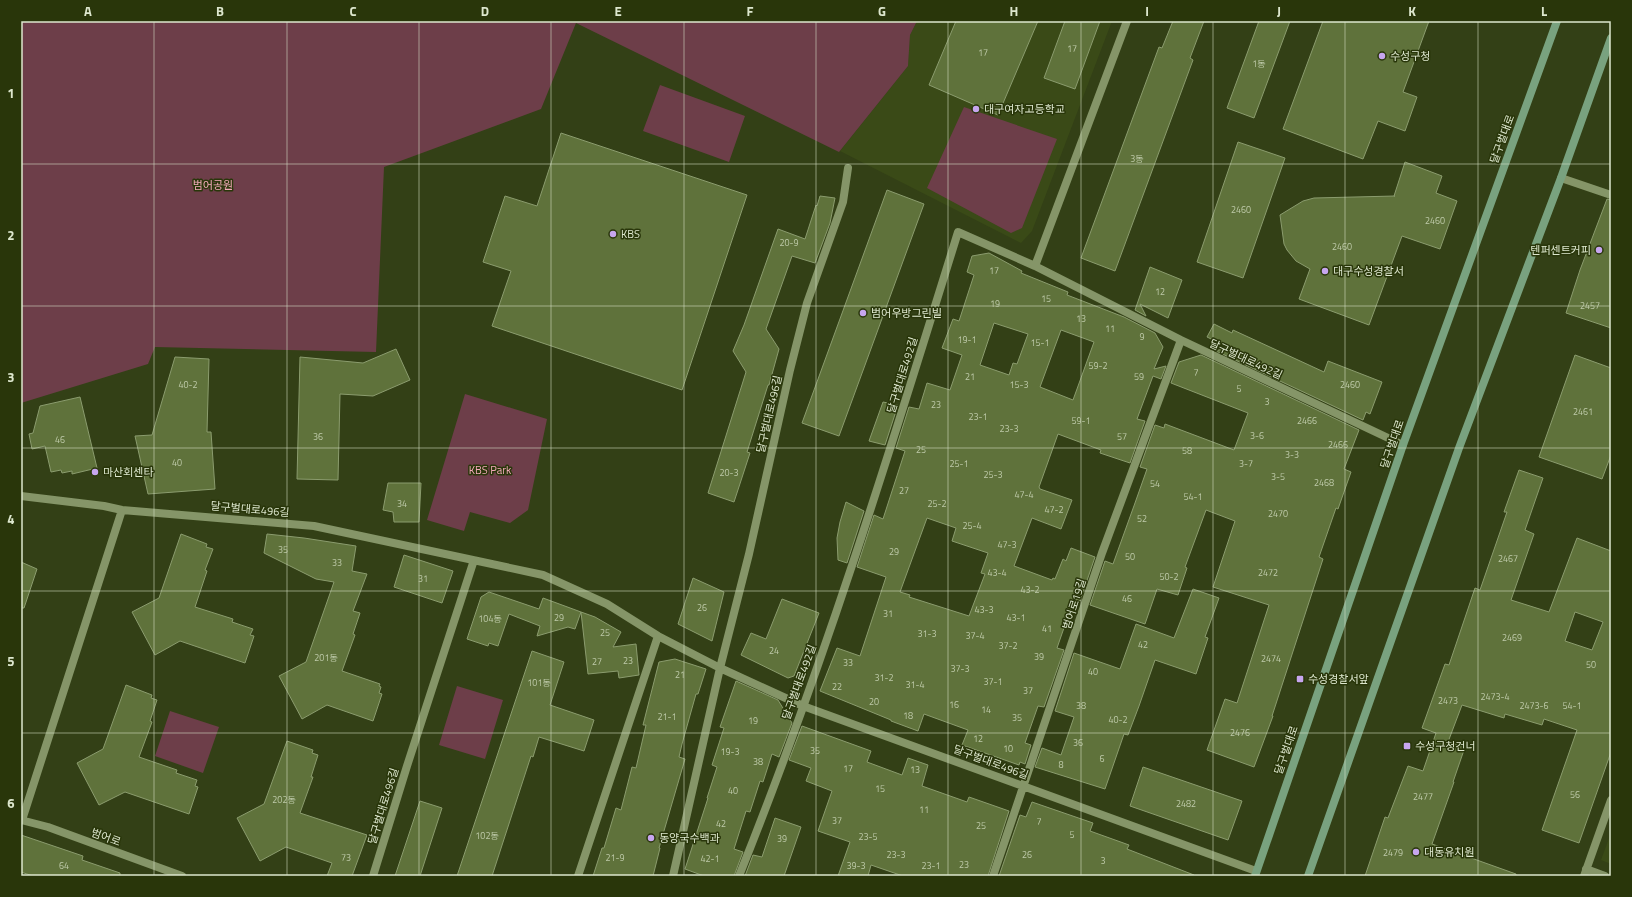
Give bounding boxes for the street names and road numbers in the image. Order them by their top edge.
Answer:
street label: 달구벌대로 [1486,112,1518,166]
street label: 달구벌대로492길 [883,335,921,415]
street label: 달구벌대로492길 [1207,335,1285,383]
street label: 달구벌대로496길 [752,374,786,454]
street label: 달구벌대로 [1376,417,1408,471]
street label: 달구벌대로496길 [210,498,290,520]
street label: 범어로19길 [1058,576,1090,632]
street label: 달구벌대로492길 [778,642,820,722]
street label: 달구벌대로 [1270,723,1302,777]
street label: 달구벌대로496길 [951,741,1031,783]
street label: 달구벌대로496길 [364,766,402,846]
street label: 범어로 [89,824,123,850]

